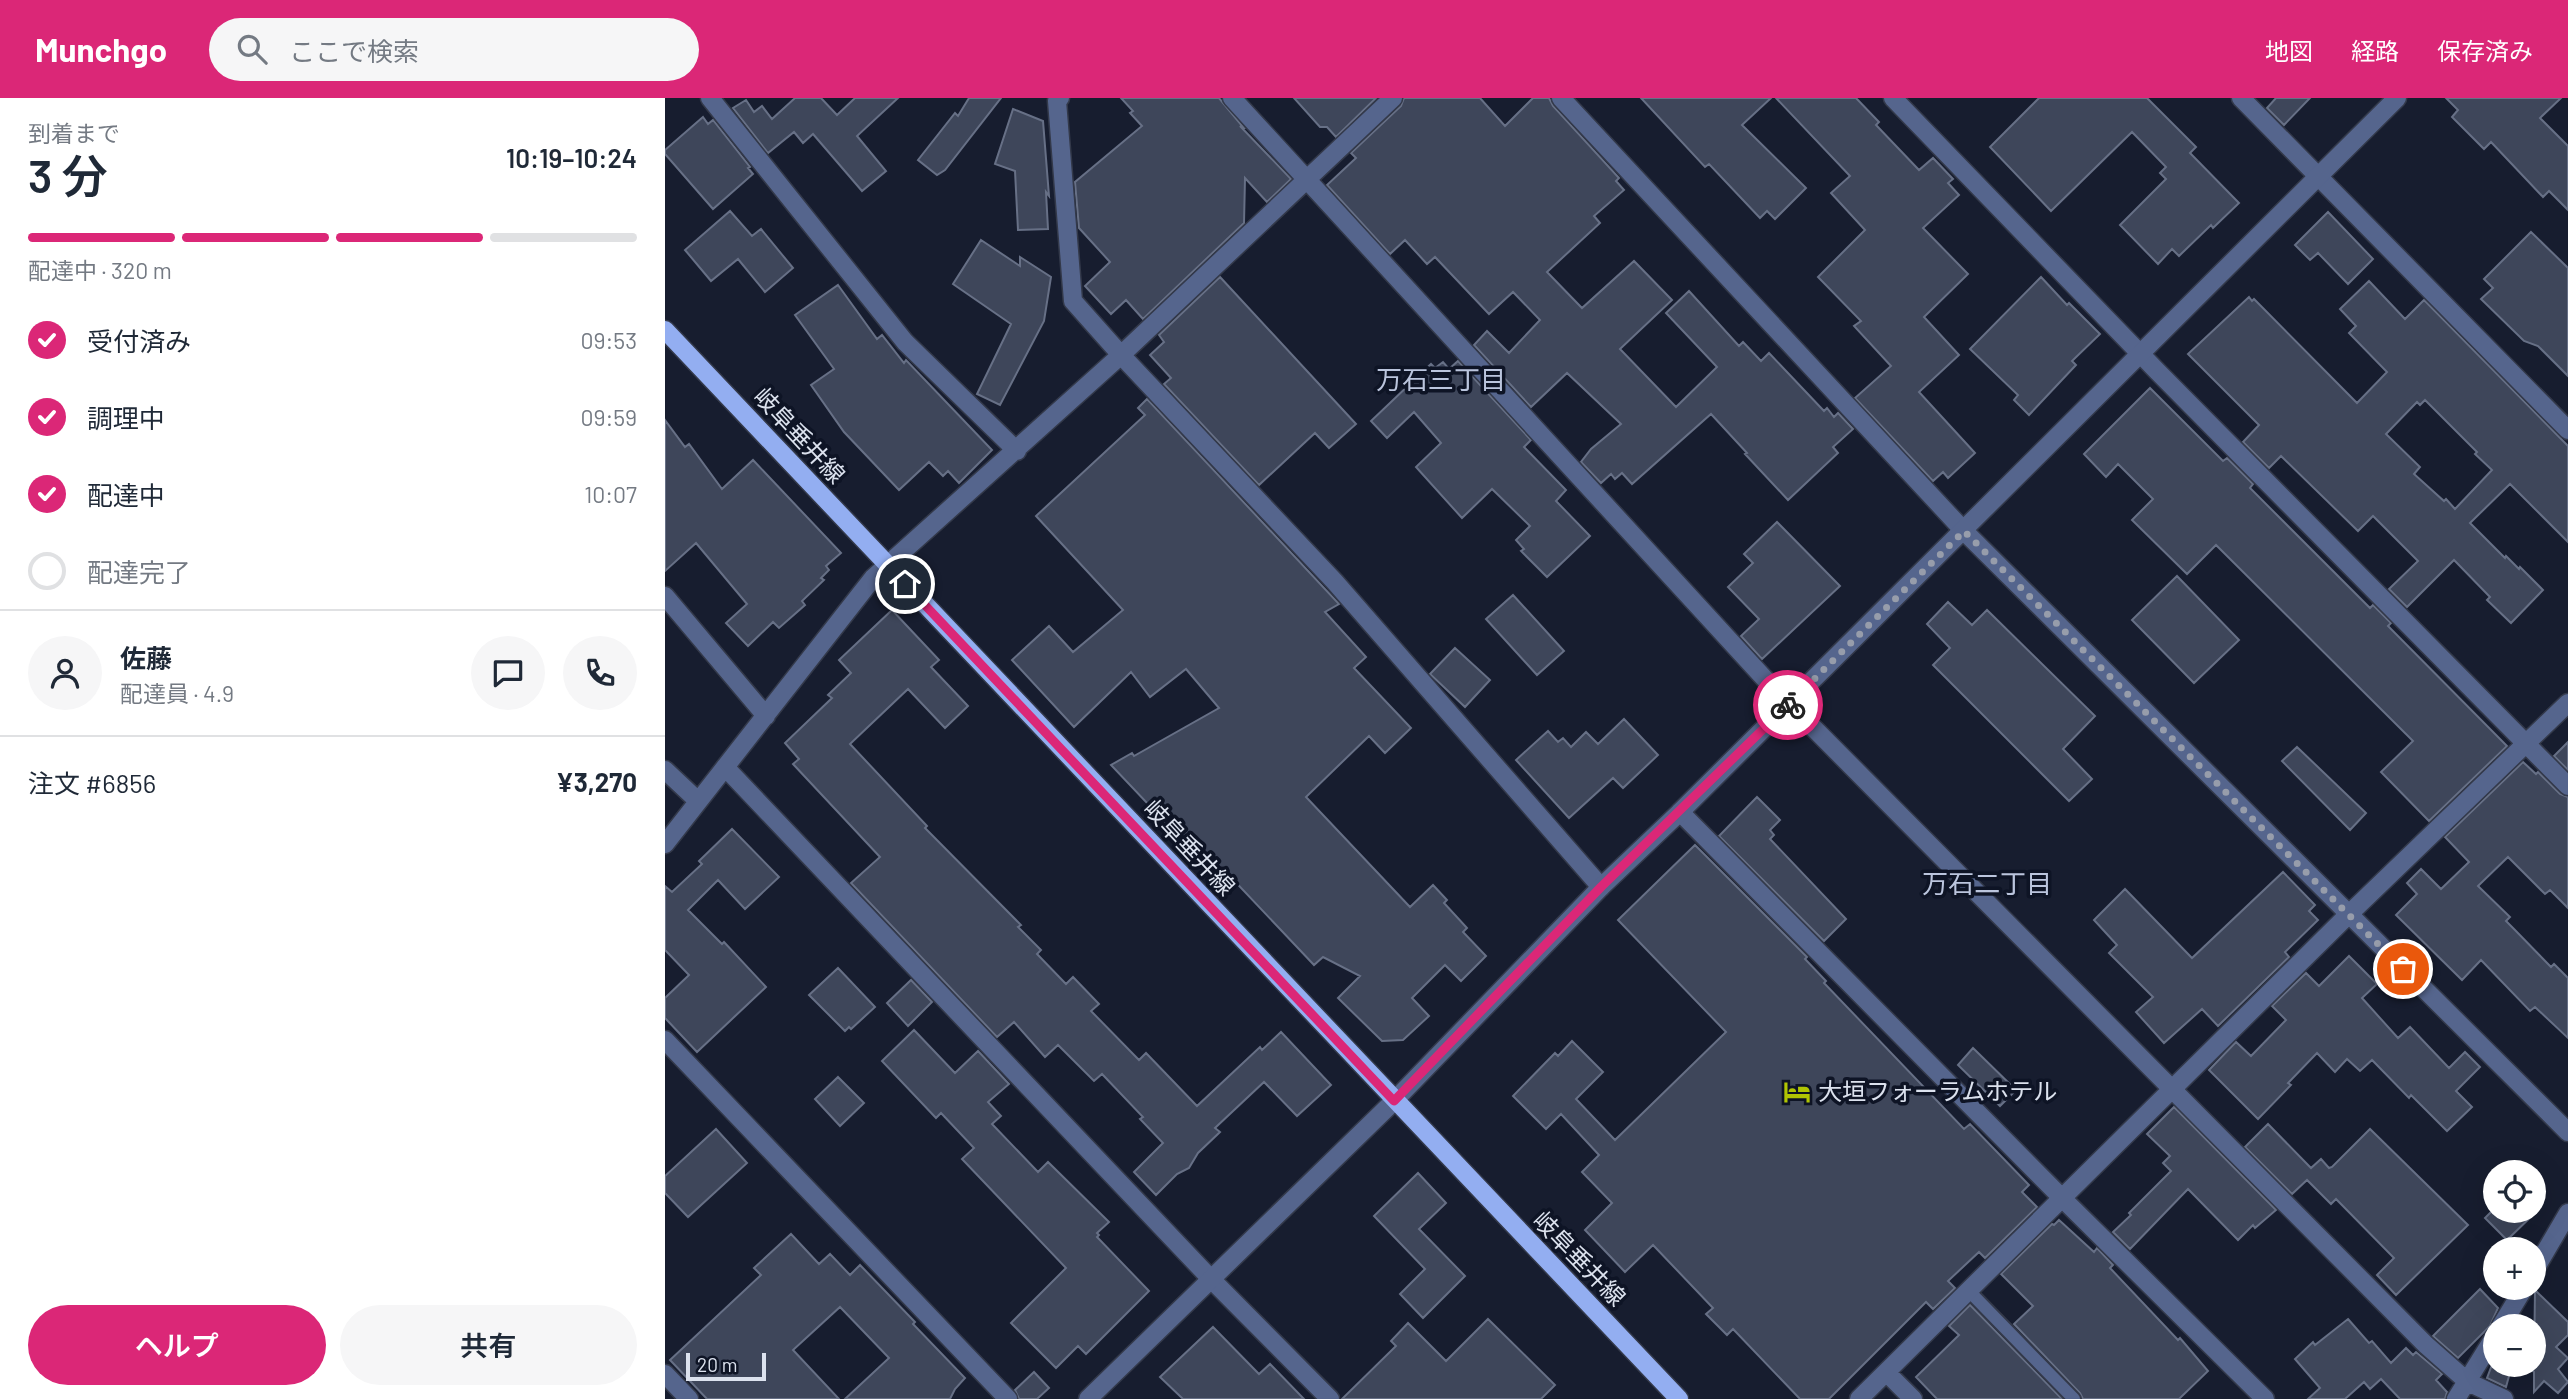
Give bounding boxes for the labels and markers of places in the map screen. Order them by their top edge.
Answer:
pin [875,554,935,614]
pin [2373,939,2433,999]
place label: 大垣フォーラムホテル [1818,1076,2057,1105]
hotel icon: 大垣フォーラムホテル [1782,1077,1812,1107]

